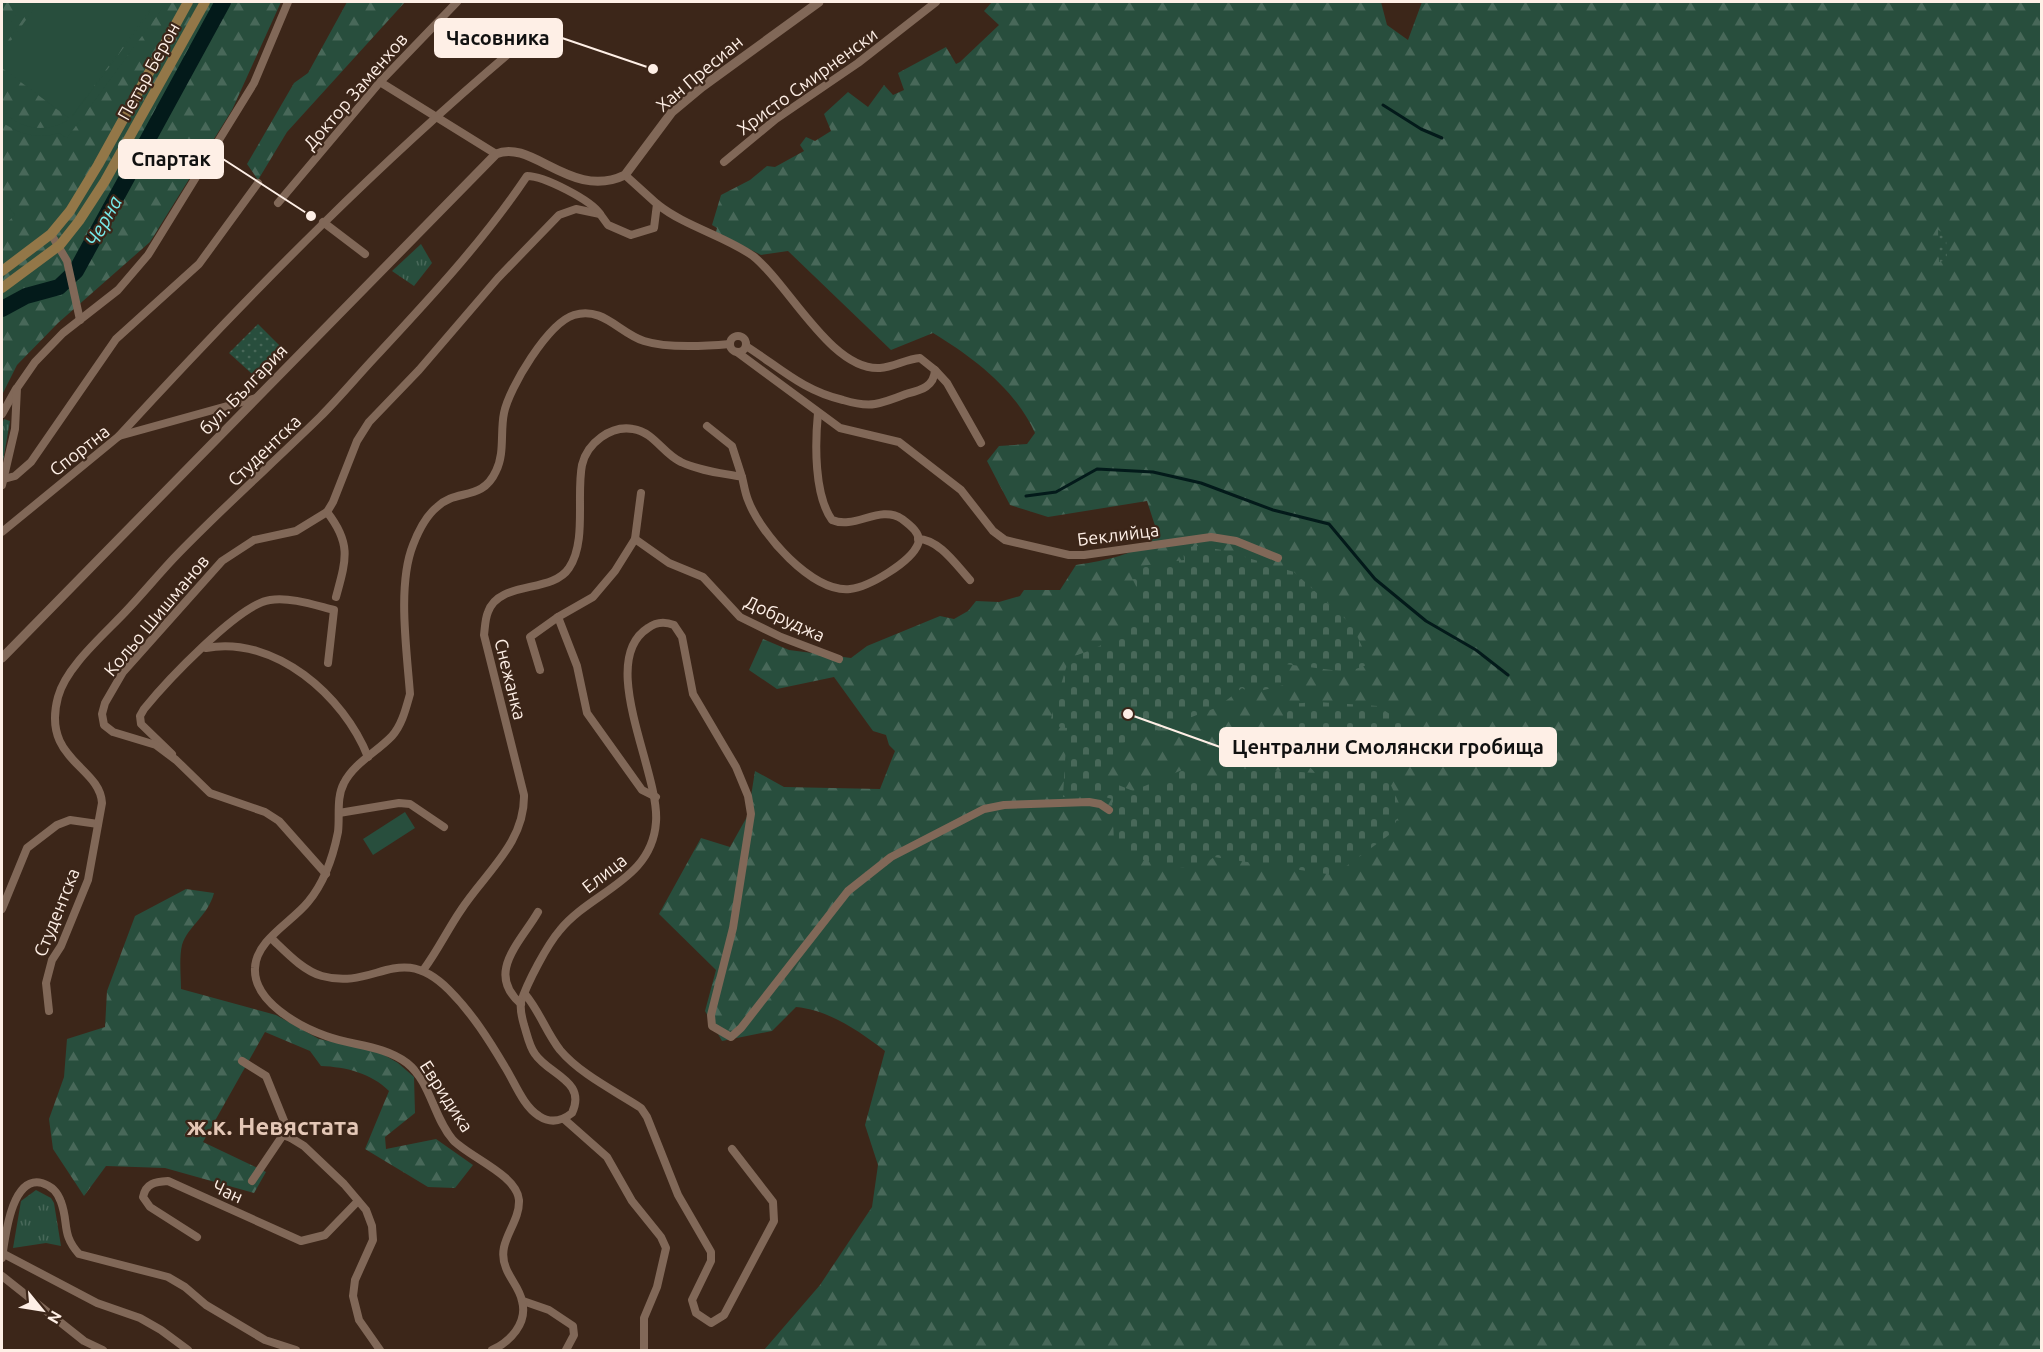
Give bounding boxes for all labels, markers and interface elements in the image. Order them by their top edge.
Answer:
street label: Петър Берон [113,19,183,123]
callout: Часовника [435,19,562,57]
street label: Христо Смирненски [733,24,881,138]
text: Часовника [446,26,550,49]
street label: Доктор Заменхов [299,29,411,153]
street label: Хан Пресиан [652,31,746,115]
callout: Спартак [119,140,223,178]
text: Спартак [131,147,211,170]
water label: Черна [80,192,126,250]
street label: бул. България [195,340,291,438]
street label: Студентска [223,410,305,490]
street label: Спортна [45,421,113,479]
street label: Беклийца [1076,519,1160,549]
street label: Кольо Шишманов [100,550,212,680]
street label: Добруджа [742,591,828,645]
street label: Снежанка [491,636,531,722]
callout: Централни Смолянски гробища [1220,728,1556,766]
text: Централни Смолянски гробища [1232,735,1544,758]
street label: Елица [578,849,630,897]
street label: Студентска [29,865,83,959]
street label: Евридика [417,1057,477,1135]
district label: ж.к. Невястата [187,1113,359,1140]
street label: Чан [210,1176,246,1206]
north arrow [12,1280,72,1340]
text: N [44,1308,66,1327]

